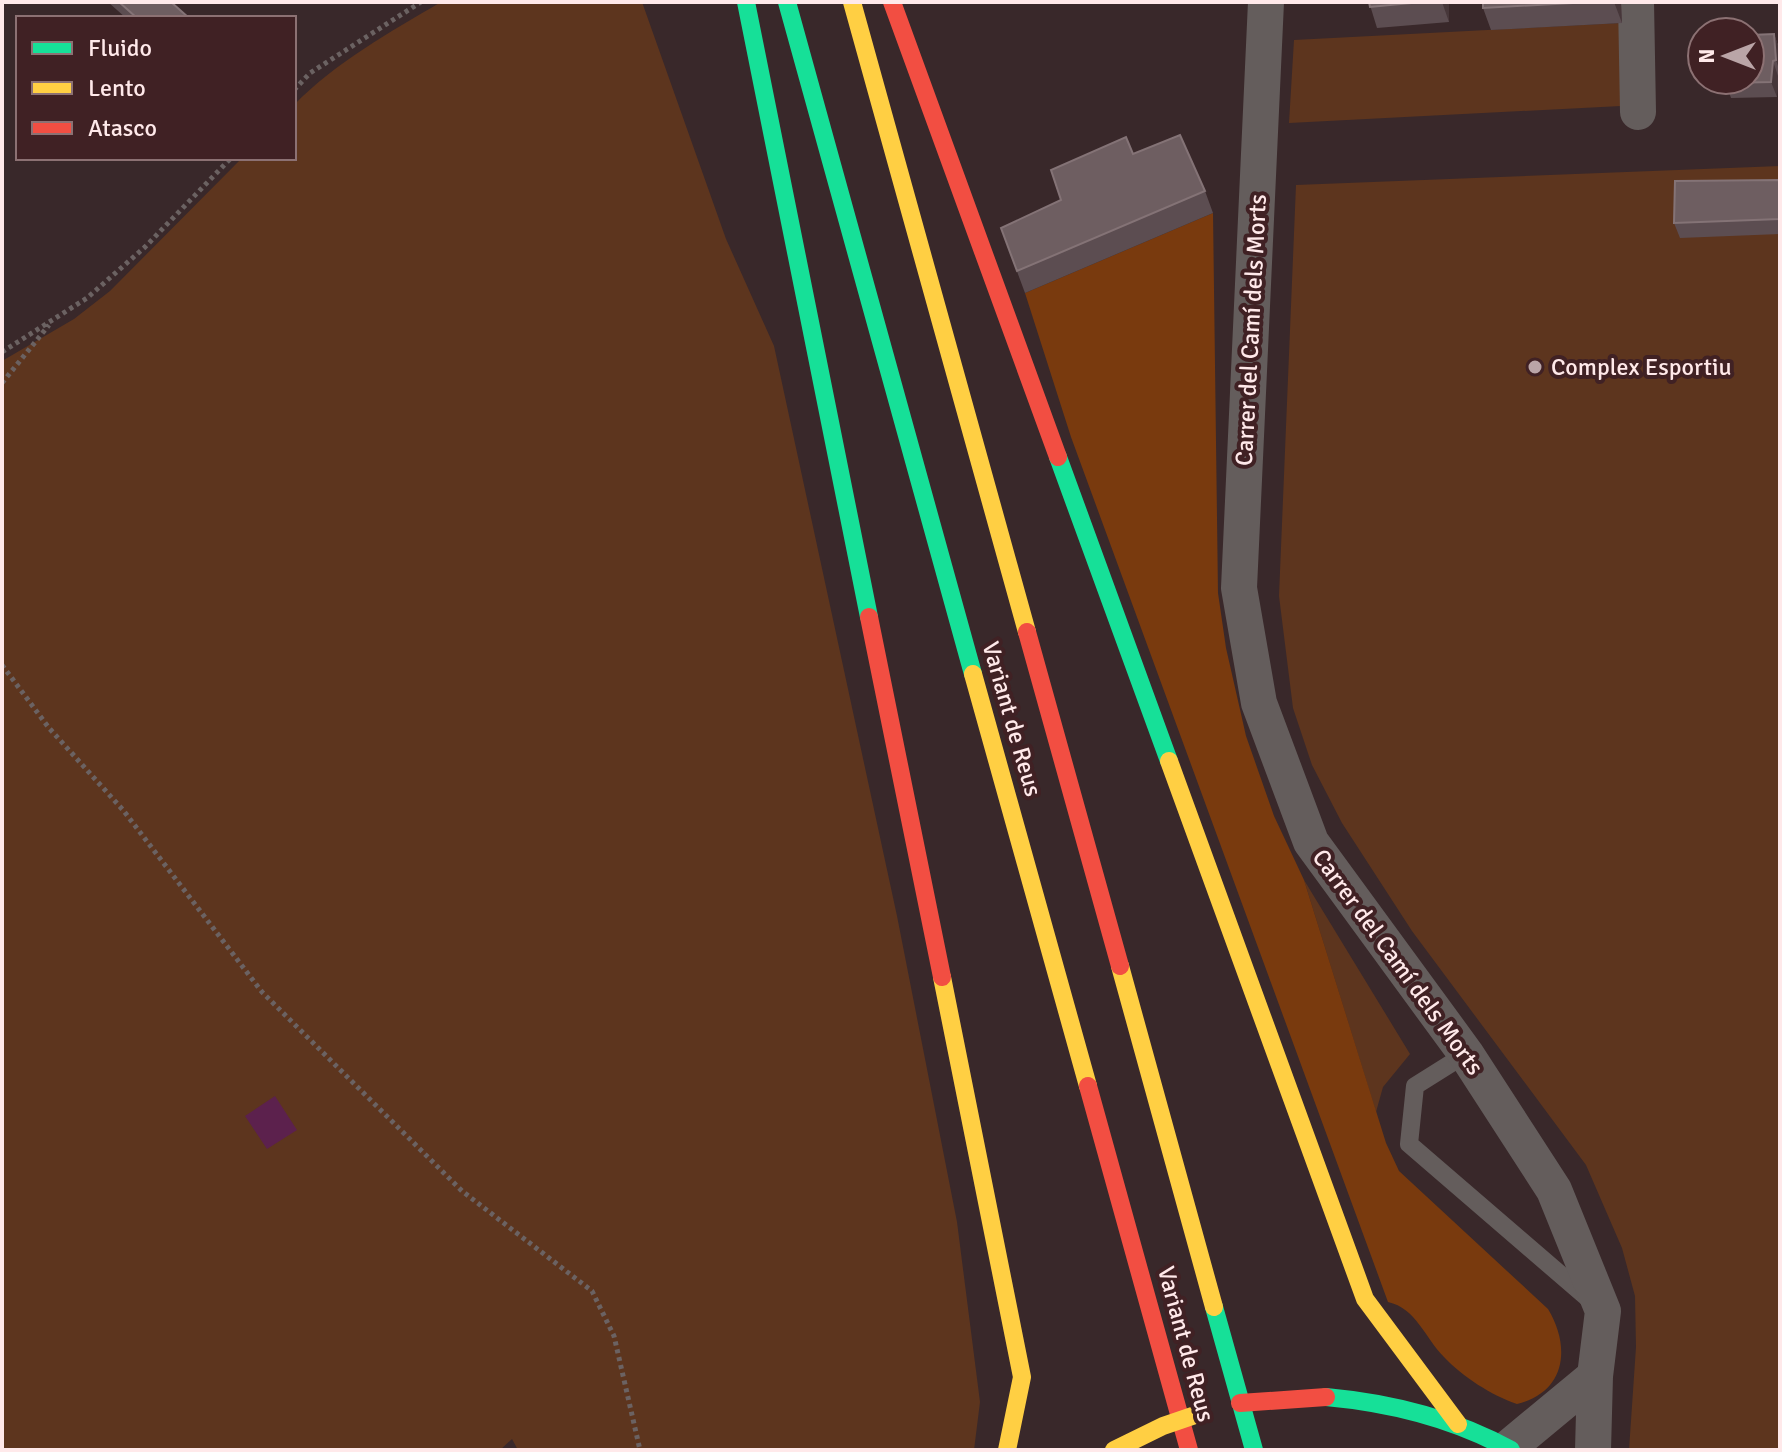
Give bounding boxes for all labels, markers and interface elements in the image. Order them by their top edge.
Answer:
legend [16,16,296,160]
north arrow [1686,16,1766,96]
text: Fluido [88,33,152,63]
text: N [1693,48,1720,64]
text: Lento [88,73,146,103]
text: Atasco [88,113,157,143]
street label: Carrer del Camí dels Morts [1229,193,1273,467]
place label: Complex Esportiu [1551,352,1732,382]
marker: Complex Esportiu [1526,358,1544,376]
street label: Variant de Reus [976,638,1048,800]
street label: Carrer del Camí dels Morts [1306,843,1490,1081]
street label: Variant de Reus [1151,1263,1221,1425]

